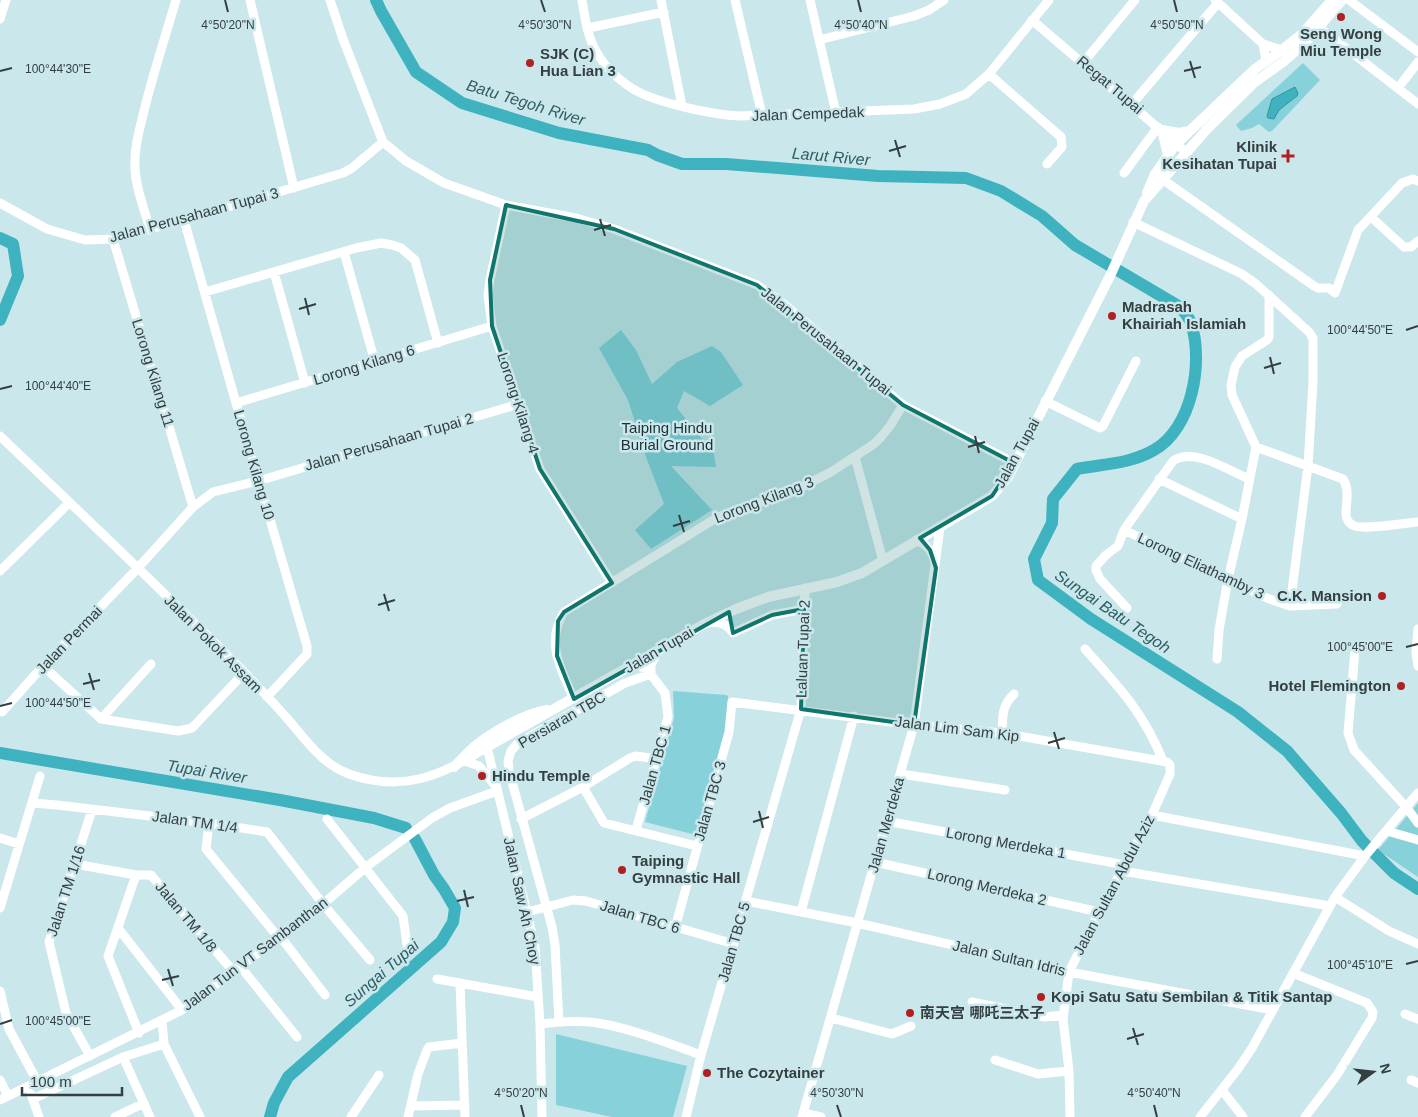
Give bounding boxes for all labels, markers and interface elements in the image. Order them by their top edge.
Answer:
marker: Seng Wong Miu Temple [1335,11,1347,23]
text: 4°50'20"N [201,18,255,32]
text: 4°50'30"N [518,18,572,32]
text: 4°50'40"N [834,18,888,32]
text: 4°50'50"N [1150,18,1204,32]
place label: Seng Wong Miu Temple [1300,25,1382,59]
place label: SJK (C) Hua Lian 3 [540,45,616,79]
street label: Regat Tupai [1074,52,1147,117]
marker: SJK (C) Hua Lian 3 [524,57,536,69]
text: 100°44'30"E [25,62,91,76]
water label: Batu Tegoh River [465,76,588,129]
street label: Jalan Cempedak [751,103,865,124]
place label: Klinik Kesihatan Tupai [1162,138,1278,172]
water label: Larut River [791,145,871,168]
marker: Klinik Kesihatan Tupai [1281,149,1295,163]
street label: Jalan Perusahaan Tupai 3 [107,184,280,245]
street label: Jalan Perusahaan Tupai [758,283,895,398]
place label: Madrasah Khairiah Islamiah [1122,298,1246,332]
marker: Madrasah Khairiah Islamiah [1106,310,1118,322]
street label: Lorong Kilang 11 [129,317,178,429]
text: 100°44'50"E [1327,323,1393,337]
street label: Lorong Kilang 6 [311,341,417,388]
street label: Lorong Kilang 4 [494,350,543,455]
text: 100°44'40"E [25,379,91,393]
street label: Lorong Kilang 10 [231,408,278,522]
street label: Jalan Perusahaan Tupai 2 [303,409,475,474]
street label: Jalan Tupai [991,415,1043,490]
park label: Taiping Hindu Burial Ground [621,419,713,453]
street label: Lorong Kilang 3 [712,473,816,526]
street label: Lorong Eliathamby 3 [1135,529,1267,602]
water label: Sungai Batu Tegoh [1052,566,1174,656]
place label: C.K. Mansion [1277,587,1372,604]
marker: C.K. Mansion [1376,590,1388,602]
street label: Jalan Pokok Assam [161,591,266,696]
street label: Laluan Tupai 2 [792,600,813,698]
street label: Jalan Permai [32,602,105,677]
street label: Jalan Tupai [621,623,696,676]
text: 100°45'00"E [1327,640,1393,654]
place label: Hotel Flemington [1269,677,1391,694]
marker: Hotel Flemington [1395,680,1407,692]
street label: Persiaran TBC [515,688,609,751]
text: 100°44'50"E [25,696,91,710]
street label: Jalan Lim Sam Kip [894,712,1020,745]
street label: Jalan TBC 1 [635,723,674,807]
water label: Tupai River [166,757,249,786]
street label: Jalan TBC 3 [690,759,729,843]
place label: Hindu Temple [492,767,590,784]
marker: Hindu Temple [476,770,488,782]
street label: Jalan Merdeka [864,775,907,874]
street label: Jalan TM 1/4 [151,807,239,836]
street label: Jalan Sultan Abdul Aziz [1069,812,1158,958]
street label: Lorong Merdeka 1 [945,824,1068,861]
street label: Jalan Saw Ah Choy [501,836,544,967]
street label: Jalan TM 1/16 [43,843,88,939]
place label: Taiping Gymnastic Hall [632,852,740,886]
marker: Taiping Gymnastic Hall [616,864,628,876]
street label: Lorong Merdeka 2 [926,865,1048,908]
street label: Jalan TM 1/8 [152,878,221,955]
street label: Jalan Tun VT Sambanthan [179,893,331,1014]
street label: Jalan TBC 6 [598,896,682,937]
street label: Jalan TBC 5 [714,900,753,984]
water label: Sungai Tupai [341,936,422,1010]
street label: Jalan Sultan Idris [951,936,1067,979]
text: 100°45'10"E [1327,958,1393,972]
place label: Kopi Satu Satu Sembilan & Titik Santap [1051,988,1332,1005]
marker: Kopi Satu Satu Sembilan & Titik Santap [1035,991,1047,1003]
place label: 南天宫 哪吒三太子 [920,1004,1044,1021]
marker: 南天宫 哪吒三太子 [904,1007,916,1019]
text: 100°45'00"E [25,1014,91,1028]
north arrow [1348,1047,1398,1097]
text: N [1377,1062,1395,1076]
scale bar [22,1064,122,1096]
place label: The Cozytainer [717,1064,825,1081]
marker: The Cozytainer [701,1067,713,1079]
text: 100 m [30,1073,72,1090]
text: 4°50'20"N [494,1086,548,1100]
text: 4°50'30"N [810,1086,864,1100]
text: 4°50'40"N [1127,1086,1181,1100]

